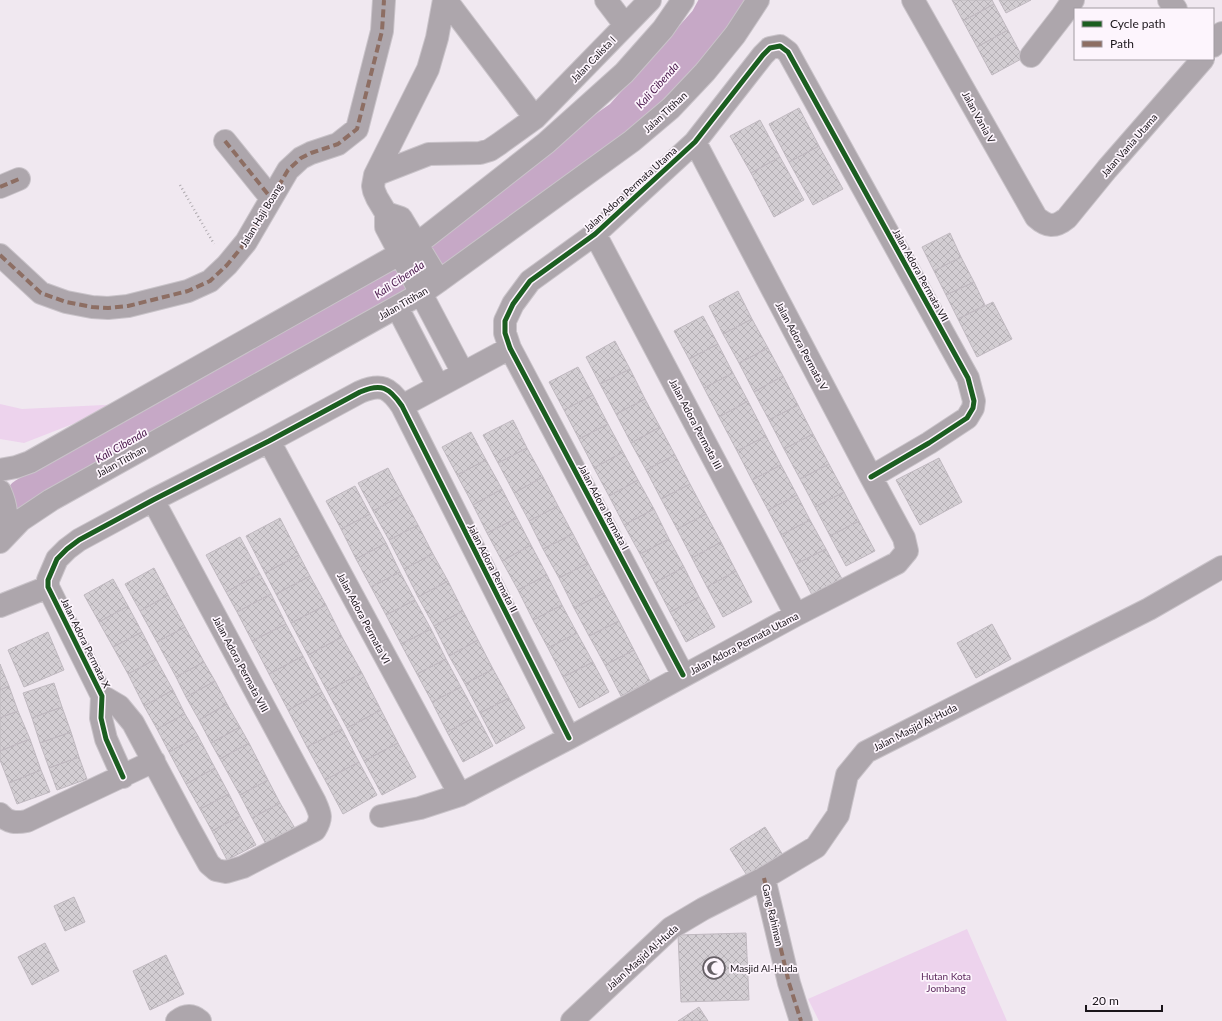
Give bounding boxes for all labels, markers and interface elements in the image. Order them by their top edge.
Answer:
legend [1074,8,1214,60]
text: Cycle path [1110,16,1165,31]
street label: Jalan Calista I [568,34,618,84]
text: Path [1110,36,1134,51]
water label: Kali Cibenda [633,59,681,111]
street label: Jalan Titihan [641,89,689,135]
street label: Jalan Vania V [960,89,998,145]
street label: Jalan Vania Utama [1098,111,1160,179]
street label: Jalan Adora Permata Utama [581,144,679,234]
street label: Jalan Haji Boang [237,181,285,249]
street label: Jalan Adora Permata VII [891,227,951,323]
water label: Kali Cibenda [372,257,427,300]
street label: Jalan Titihan [376,284,430,322]
street label: Jalan Adora Permata V [774,300,831,392]
street label: Jalan Adora Permata III [667,377,725,471]
water label: Kali Cibenda [93,425,149,465]
street label: Jalan Titihan [94,442,148,480]
street label: Jalan Adora Permata I [576,462,632,552]
street label: Jalan Adora Permata II [465,522,521,614]
street label: Jalan Adora Permata VI [335,570,393,666]
street label: Jalan Adora Permata X [59,596,113,690]
street label: Jalan Adora Permata Utama [688,609,800,677]
street label: Jalan Adora Permata VIII [211,614,271,714]
street label: Jalan Masjid Al-Huda [871,701,959,753]
street label: Gang Rahiman [760,883,786,947]
street label: Jalan Masjid Al-Huda [604,922,680,992]
mosque icon: Masjid Al-Huda [701,955,727,981]
place label: Masjid Al-Huda [730,962,798,974]
park label: Hutan Kota Jombang [921,970,971,994]
scale bar [1086,987,1162,1013]
text: 20 m [1092,993,1119,1008]

